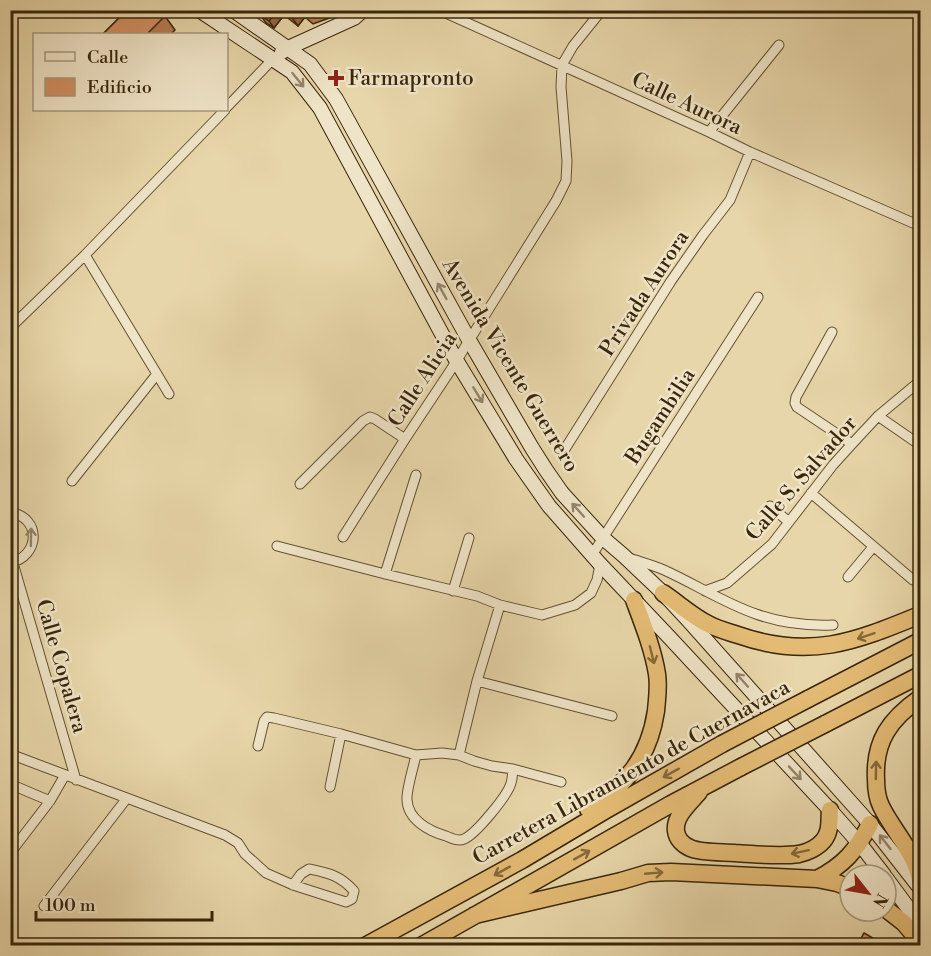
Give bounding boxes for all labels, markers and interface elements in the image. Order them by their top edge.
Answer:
legend [33,33,228,111]
text: Calle [87,46,128,69]
place label: Farmapronto [348,66,474,92]
street label: Calle Aurora [627,67,746,141]
marker: Farmapronto [329,71,343,85]
one-way arrow [291,72,305,87]
text: Edificio [87,76,152,99]
street label: Privada Aurora [594,225,695,361]
street label: Avenida Vicente Guerrero [435,253,584,477]
one-way arrow [436,283,448,300]
street label: Calle Alicia [382,327,463,432]
street label: Bugambilia [620,363,702,470]
one-way arrow [472,386,484,403]
street label: Calle S. Salvador [740,411,863,546]
one-way arrow [571,503,585,518]
one-way arrow [26,528,37,547]
street label: Calle Copalera [30,596,93,736]
one-way arrow [857,631,876,642]
one-way arrow [646,645,658,664]
one-way arrow [735,673,749,688]
street label: Carretera Libramiento de Cuernavaca [468,674,795,871]
one-way arrow [870,760,882,780]
one-way arrow [788,766,803,781]
one-way arrow [662,767,679,779]
one-way arrow [878,835,891,851]
one-way arrow [791,847,810,858]
one-way arrow [573,849,590,861]
north arrow [838,863,898,923]
one-way arrow [494,866,512,877]
one-way arrow [644,867,664,878]
scale bar [36,884,212,922]
text: N [868,890,892,911]
text: 100 m [45,894,96,917]

